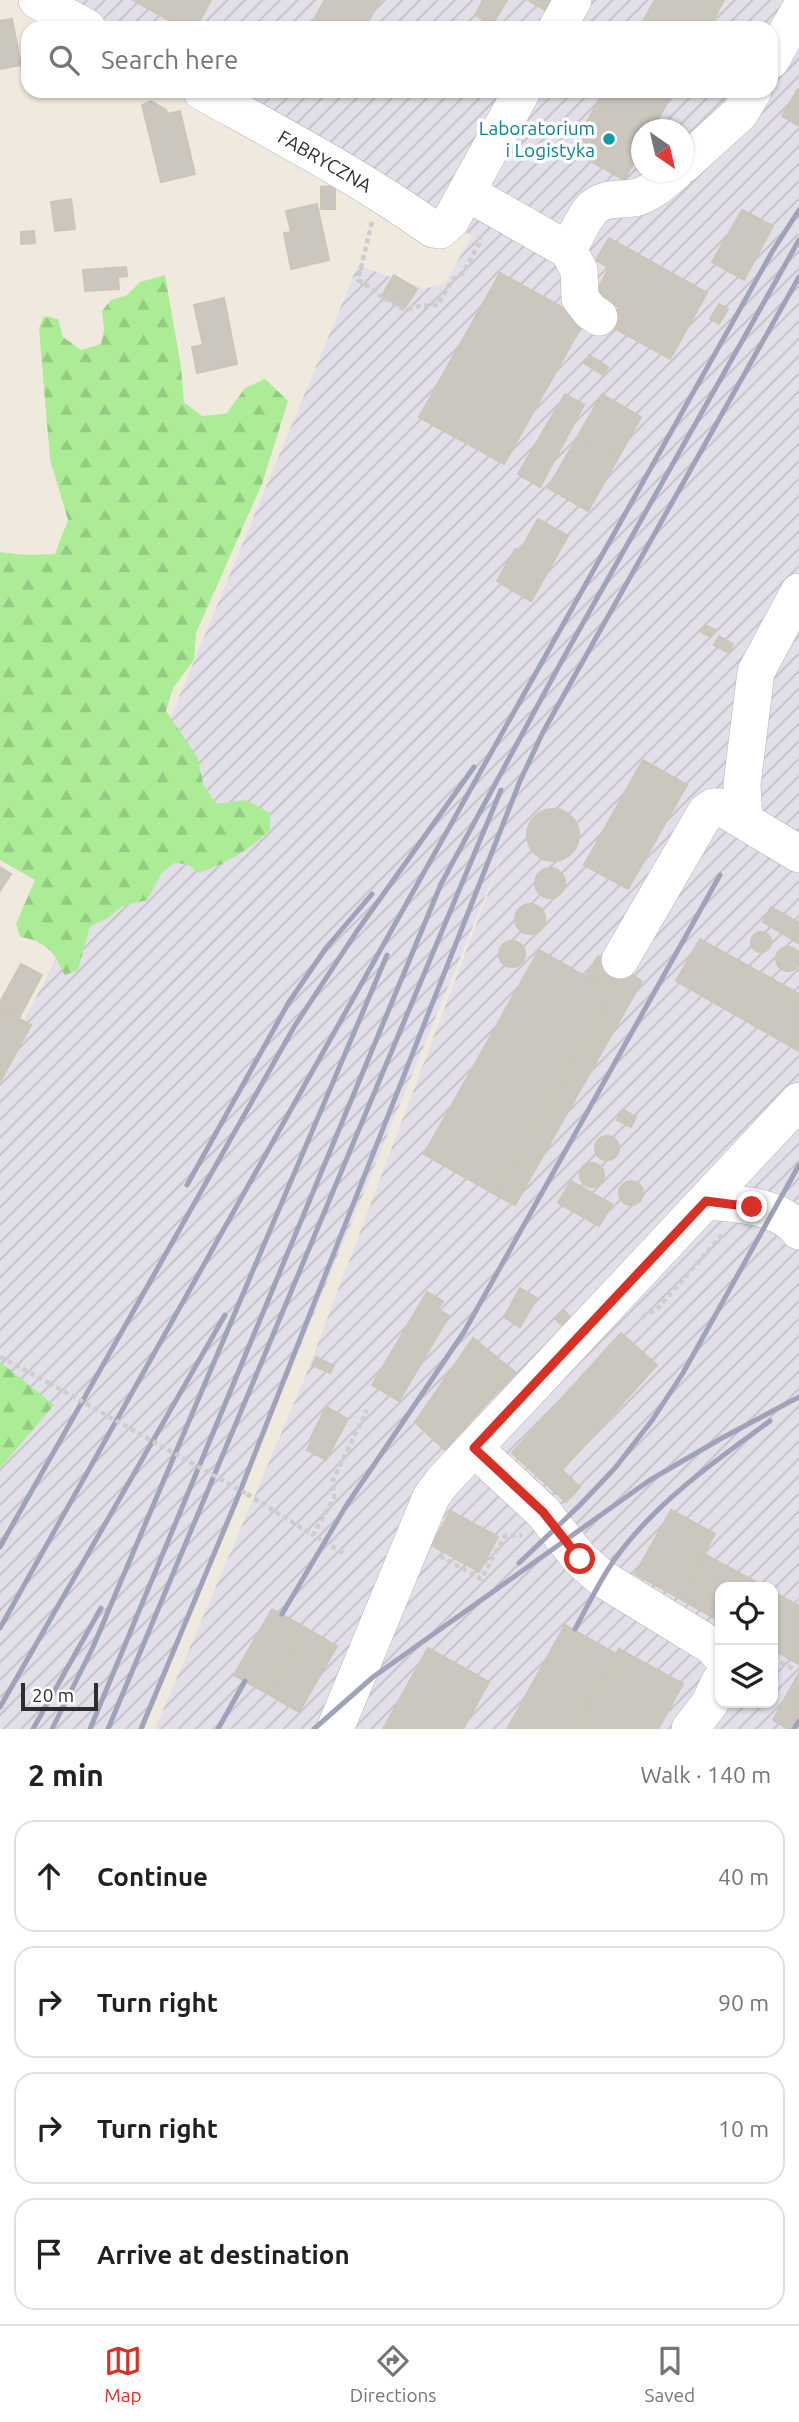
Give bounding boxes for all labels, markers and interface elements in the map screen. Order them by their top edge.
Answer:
search box [21,21,778,98]
icon: search [45,41,83,79]
text: Search here [101,45,238,74]
place label: Laboratorium i Logistyka [479,117,595,161]
north arrow [631,119,694,182]
street label: FABRYCZNA [274,125,376,197]
marker: Laboratorium i Logistyka [601,131,617,147]
route end [736,1191,767,1222]
route start [564,1543,595,1574]
map controls [715,1582,778,1708]
button: locate [715,1582,778,1645]
button: layers [715,1645,778,1708]
scale bar [21,1680,98,1712]
text: 20 m [32,1684,74,1706]
text: 2 min [28,1758,104,1792]
text: Walk · 140 m [640,1762,771,1787]
icon: ahead [30,1857,68,1895]
text: Continue [97,1862,208,1891]
text: 40 m [718,1864,769,1889]
icon: right [30,1983,68,2021]
text: Turn right [97,1988,218,2017]
text: 90 m [718,1990,769,2015]
icon: right [30,2109,68,2147]
text: Turn right [97,2114,218,2143]
text: 10 m [718,2116,769,2141]
icon: arrive [30,2235,68,2273]
text: Arrive at destination [97,2240,350,2269]
tab: Map [104,2342,142,2406]
tab: Directions [350,2342,437,2406]
tab: Saved [644,2342,695,2406]

